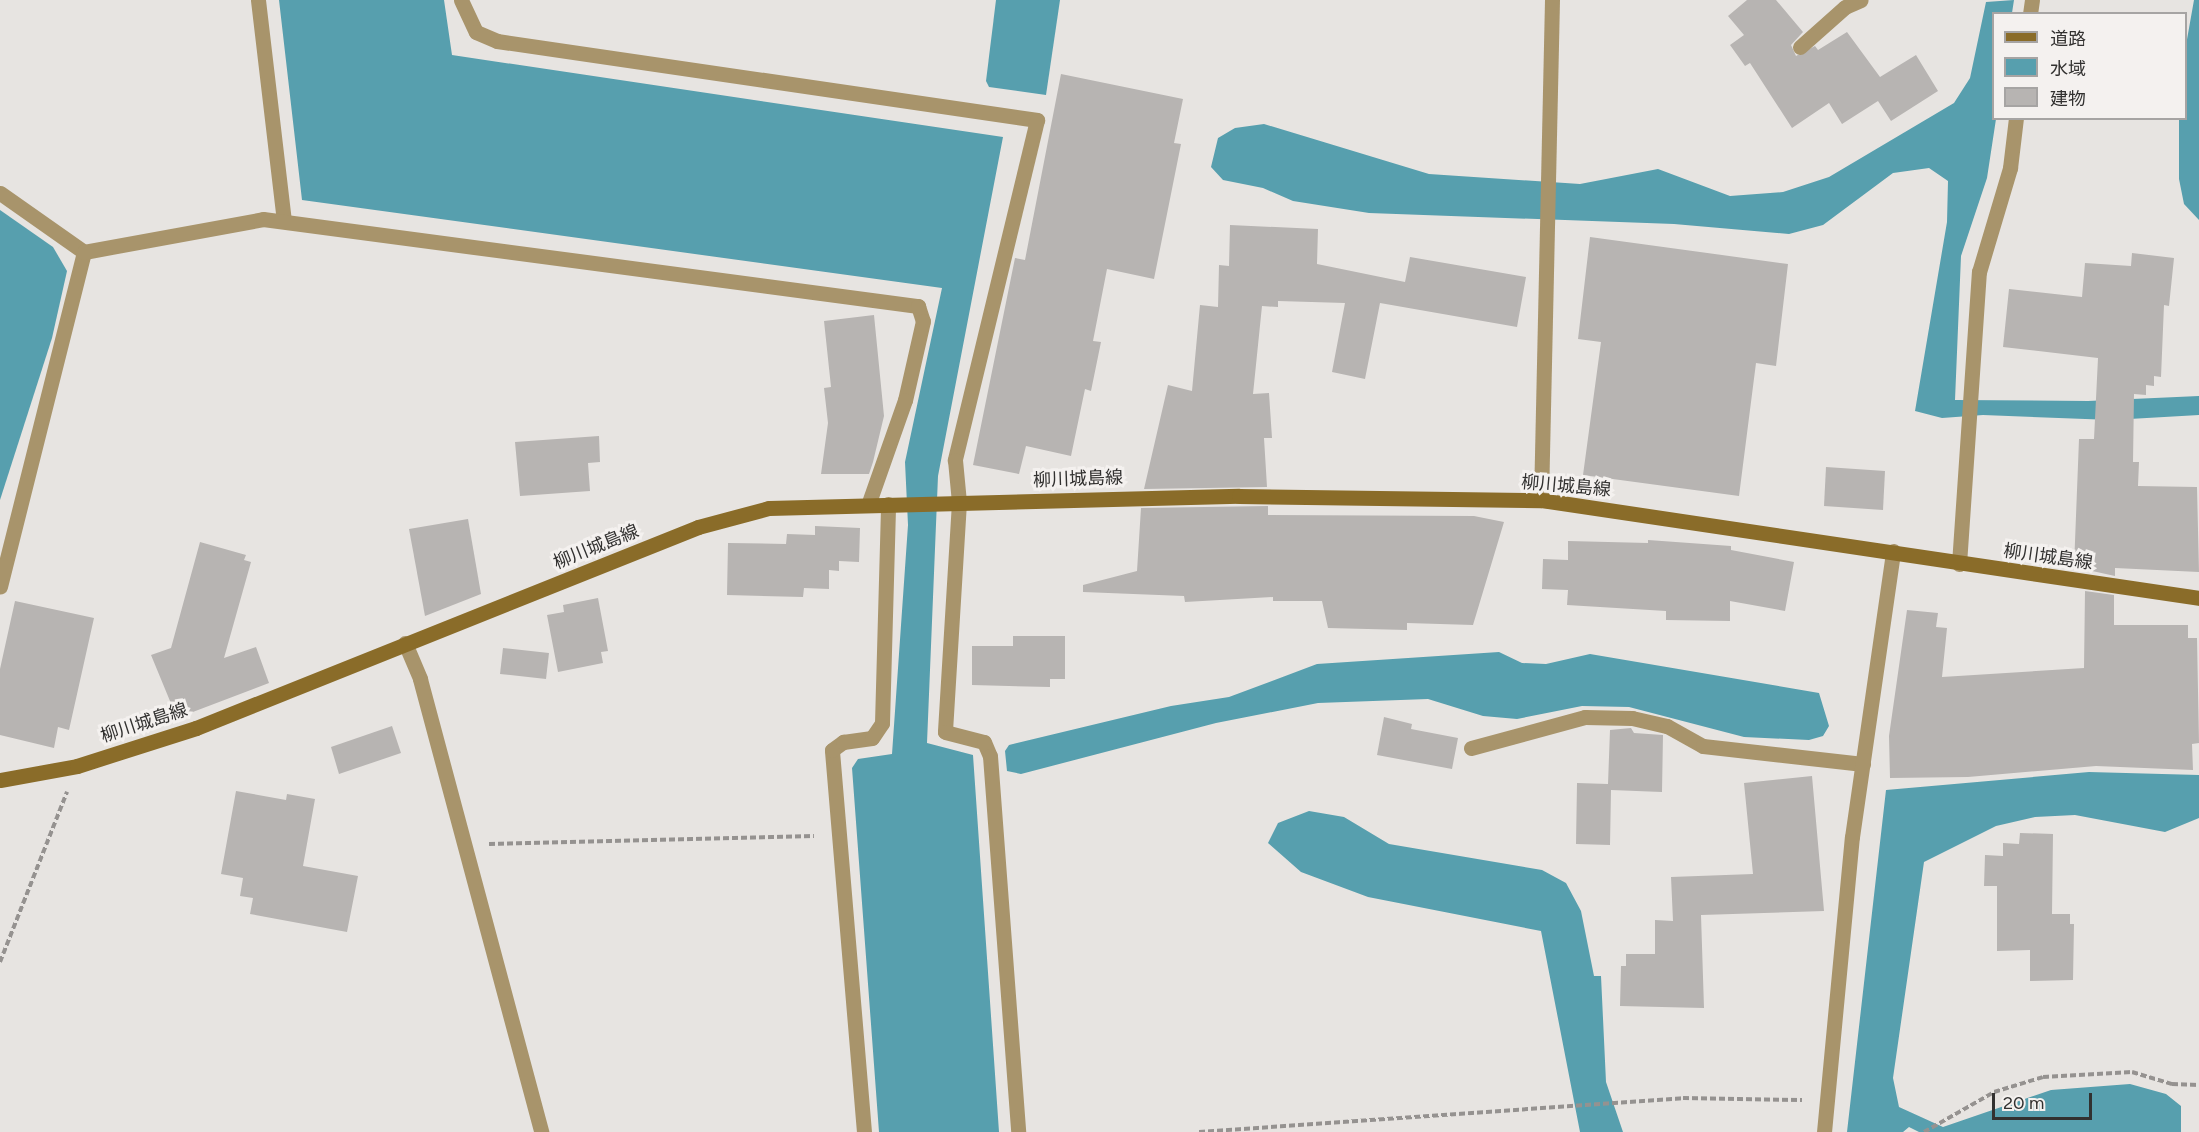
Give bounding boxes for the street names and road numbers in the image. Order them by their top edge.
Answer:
street label: 柳川城島線 [1033,467,1123,491]
street label: 柳川城島線 [1520,471,1612,501]
street label: 柳川城島線 [550,520,642,574]
street label: 柳川城島線 [2002,540,2094,574]
street label: 柳川城島線 [98,699,190,747]

